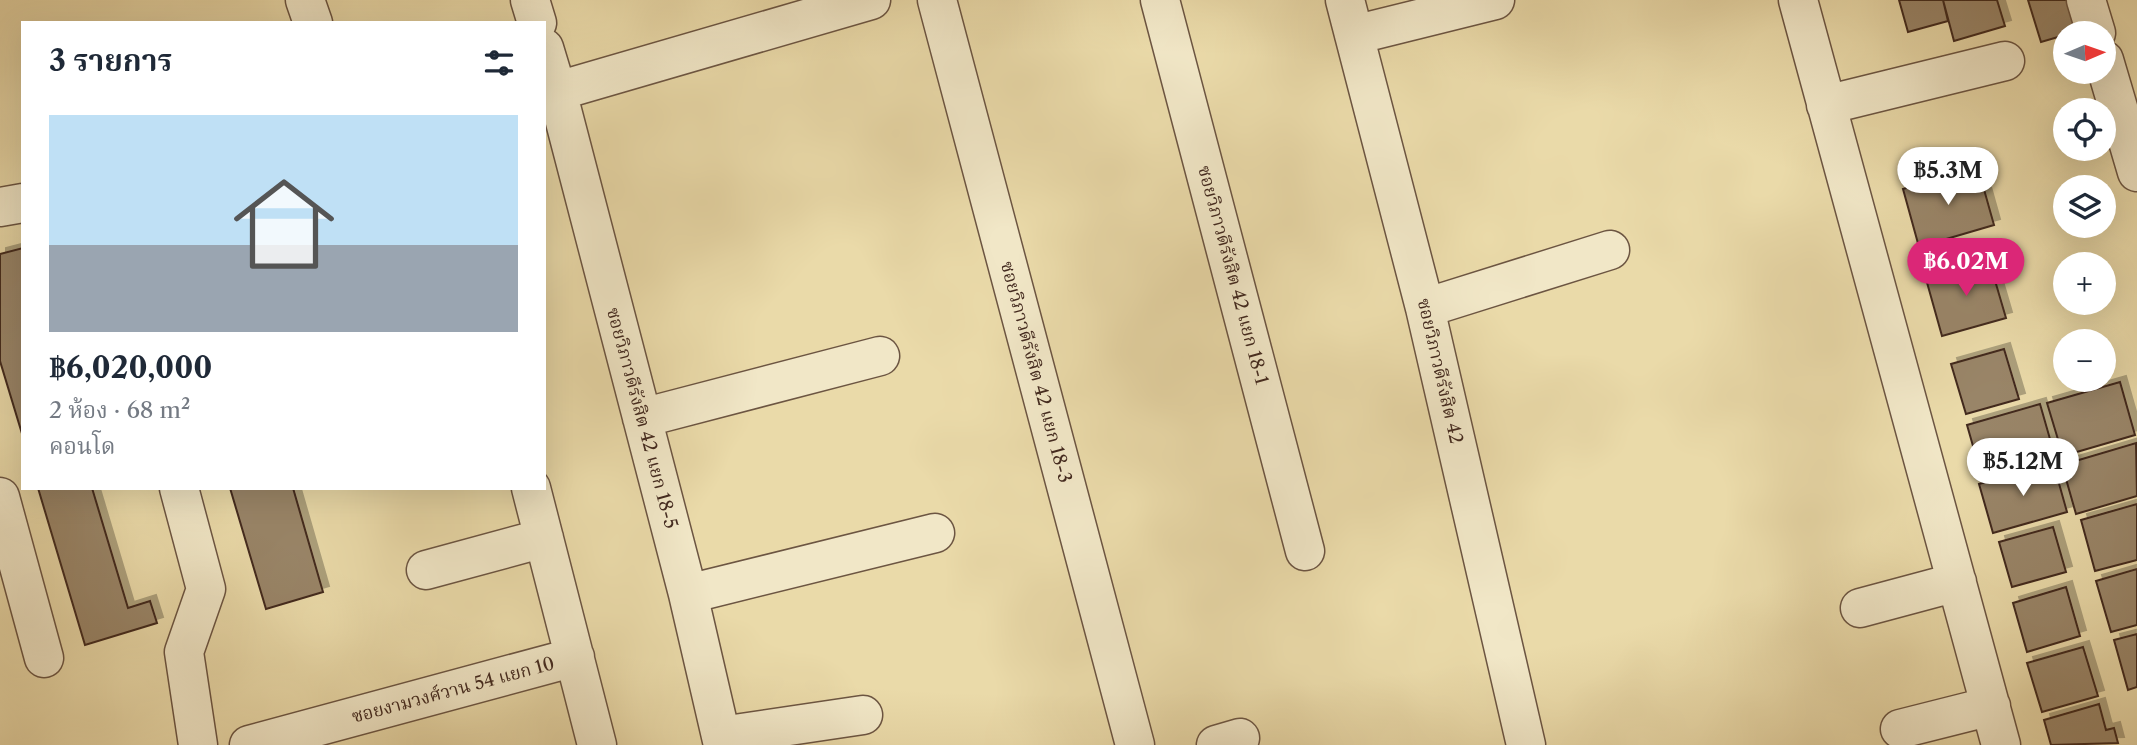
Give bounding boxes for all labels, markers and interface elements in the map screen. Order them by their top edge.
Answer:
north arrow [2053,21,2116,84]
map controls [2053,21,2116,392]
text: 3 รายการ [49,42,172,79]
icon: filters [480,44,518,82]
button: locate [2053,98,2116,161]
pin: ฿5.3M [1899,148,1997,207]
text: ฿5.3M [1913,156,1983,184]
icon: home [221,161,347,287]
street label: ซอยวิภาวดีรังสิต 42 แยก 18-1 [1193,163,1273,387]
button: layers [2053,175,2116,238]
pin: ฿6.02M [1909,238,2023,298]
text: ฿6.02M [1923,247,2009,275]
button: + [2053,252,2116,315]
street label: ซอยวิภาวดีรังสิต 42 แยก 18-3 [996,259,1076,485]
street label: ซอยวิภาวดีรังสิต 42 [1413,296,1467,446]
street label: ซอยวิภาวดีรังสิต 42 แยก 18-5 [602,305,682,531]
button: − [2053,329,2116,392]
text: ฿6,020,000 [49,349,212,386]
text: 2 ห้อง · 68 m² [49,396,190,424]
text: คอนโด [49,432,116,460]
pin: ฿5.12M [1966,438,2080,498]
text: ฿5.12M [1983,447,2063,475]
street label: ซอยงามวงศ์วาน 54 แยก 10 [349,652,557,728]

